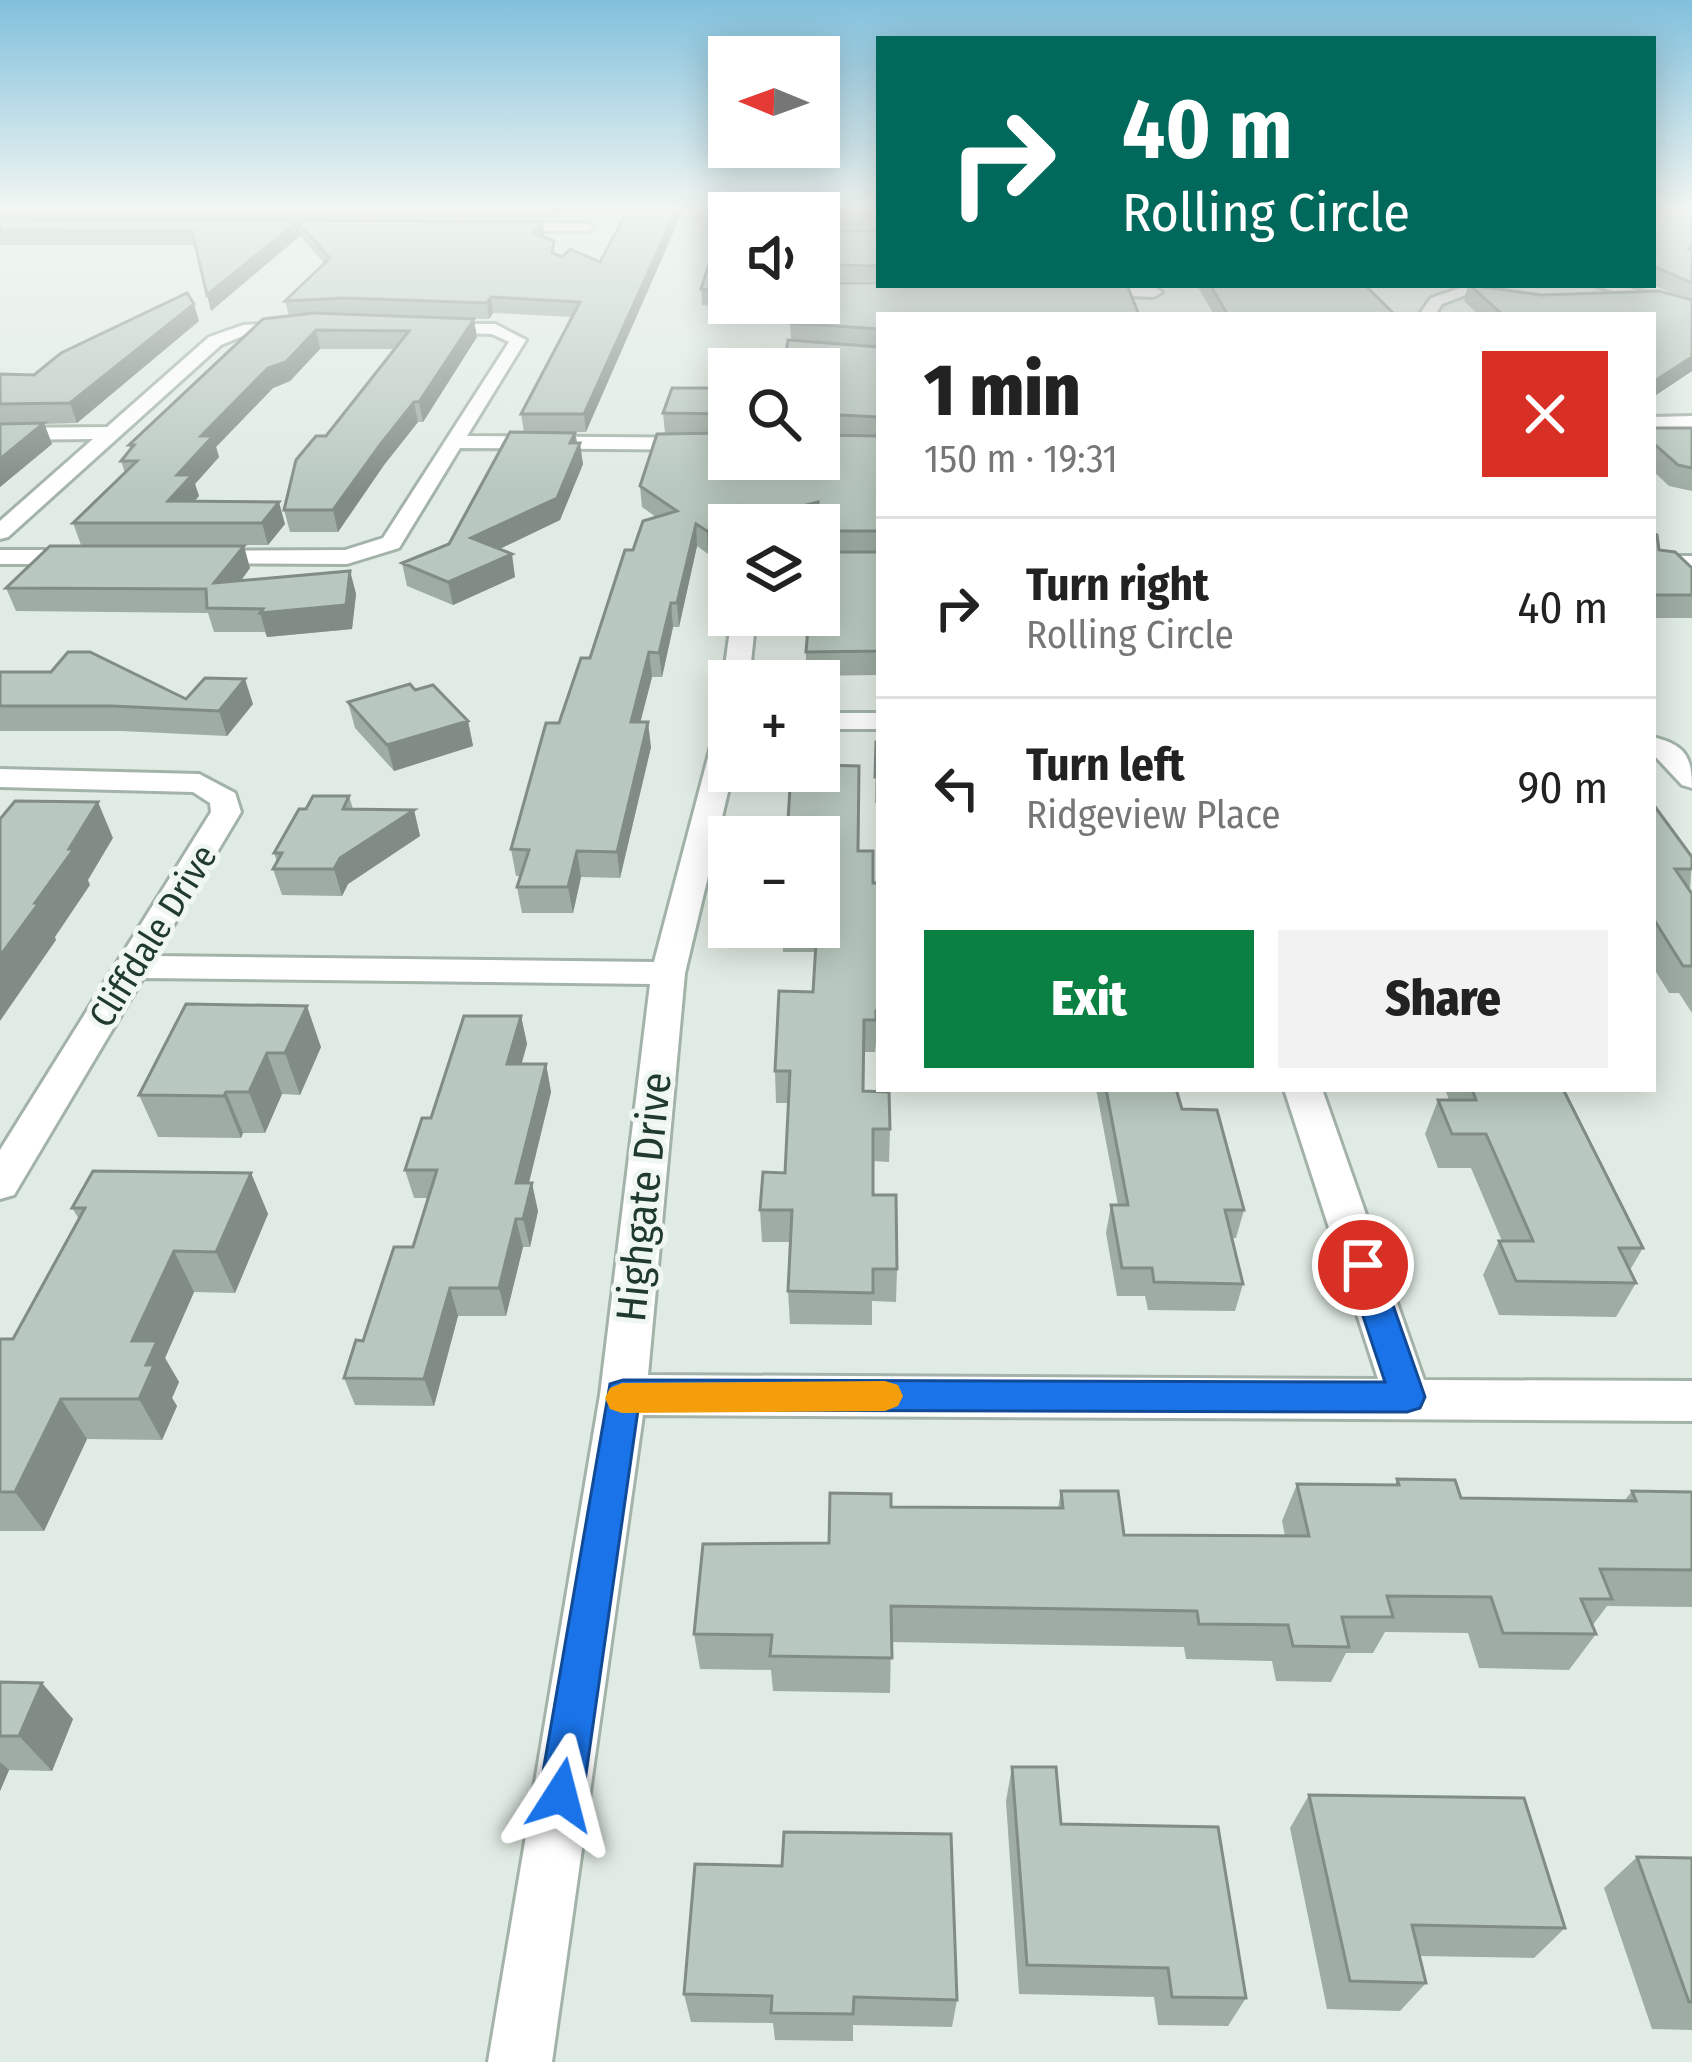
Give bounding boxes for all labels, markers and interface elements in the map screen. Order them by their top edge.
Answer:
north arrow [708,36,840,168]
map controls [708,36,840,948]
text: 40 m [1122,79,1293,180]
icon: right [924,84,1080,240]
text: Rolling Circle [1122,181,1410,245]
button: sound [708,192,840,324]
button: search [708,348,840,480]
text: 1 min [924,348,1081,434]
button: close [1482,351,1608,477]
text: 150 m · 19:31 [924,436,1118,482]
button: layers [708,504,840,636]
text: Turn right [1026,558,1209,612]
icon: right [924,575,990,641]
text: 40 m [1518,581,1608,635]
text: Rolling Circle [1026,612,1234,658]
button: + [708,660,840,792]
text: Turn left [1026,738,1185,792]
icon: left [924,755,990,821]
text: 90 m [1518,761,1608,815]
text: Ridgeview Place [1026,792,1280,838]
button: − [708,816,840,948]
street label: Cliffdale Drive [80,837,226,1035]
button: Exit [924,930,1254,1068]
button: Share [1278,930,1608,1068]
street label: Highgate Drive [606,1070,682,1324]
pin [1312,1214,1414,1316]
icon: arrive [1330,1232,1396,1298]
position arrow [498,1732,624,1858]

